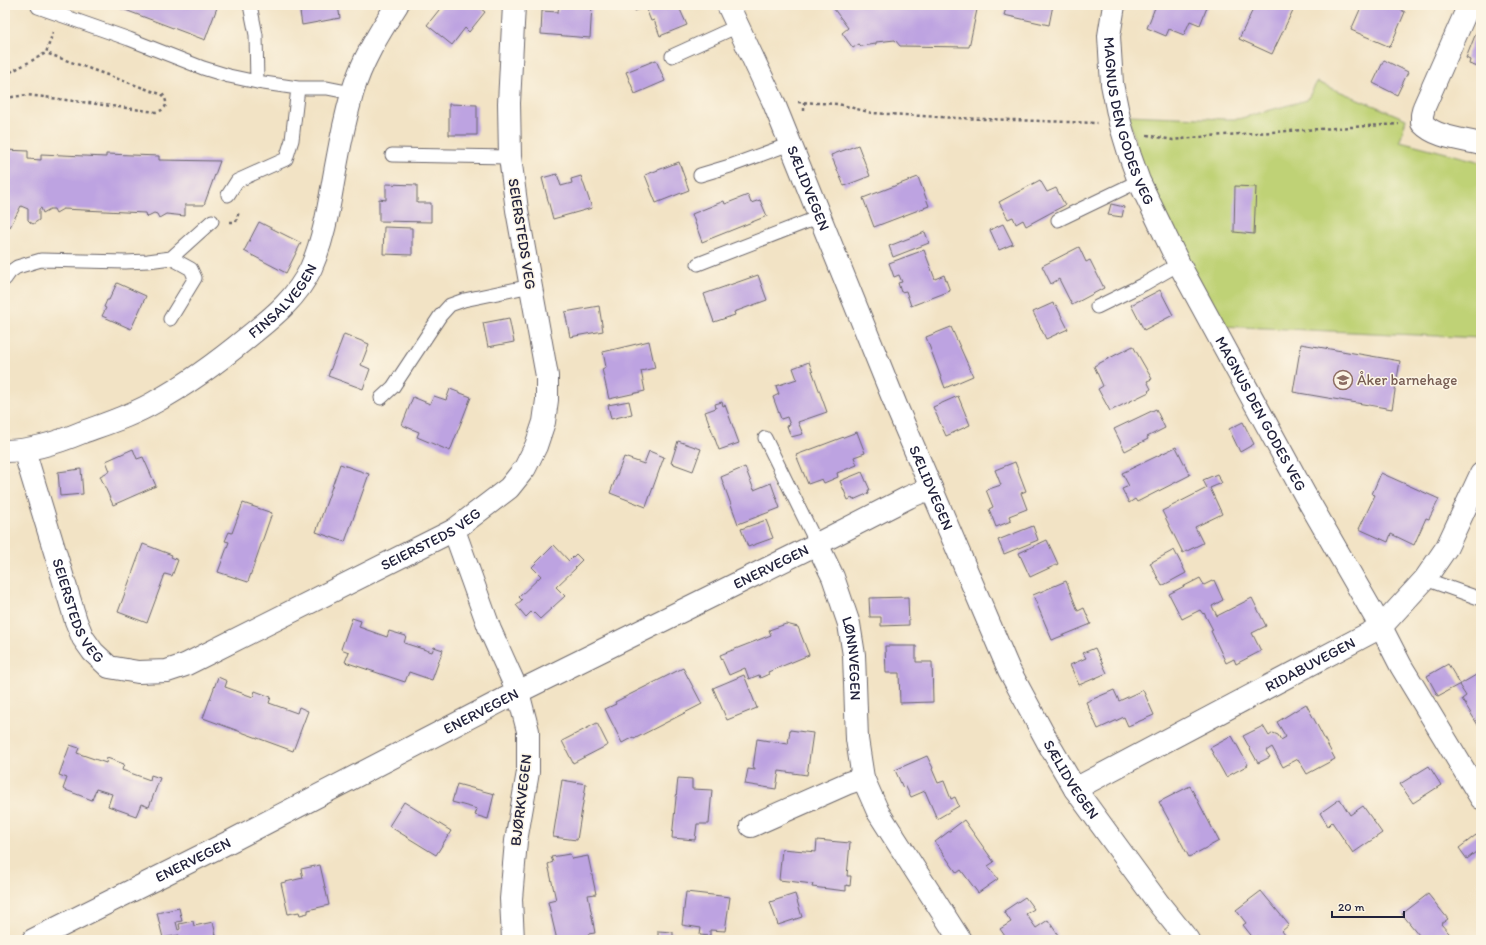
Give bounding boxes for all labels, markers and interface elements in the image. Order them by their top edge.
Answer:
street label: MAGNUS DEN GODES VEG [1100,36,1158,208]
street label: SÆLIDVEGEN [783,143,833,233]
street label: SEIERSTEDS VEG [504,177,540,291]
street label: FINSALVEGEN [245,261,321,342]
street label: MAGNUS DEN GODES VEG [1211,333,1310,494]
school or university icon: Åker barnehage [1332,369,1354,391]
place label: Åker barnehage [1357,371,1457,389]
street label: SÆLIDVEGEN [905,443,957,533]
street label: SEIERSTEDS VEG [378,504,485,574]
street label: ENERVEGEN [730,541,812,593]
street label: SEIERSTEDS VEG [49,556,108,667]
street label: LØNNVEGEN [838,614,865,701]
street label: RIDABUVEGEN [1262,633,1358,696]
street label: ENERVEGEN [440,684,522,738]
street label: SÆLIDVEGEN [1039,737,1103,823]
street label: BJØRKVEGEN [506,753,536,847]
street label: ENERVEGEN [152,834,234,886]
scale bar [1332,893,1404,919]
text: 20 m [1338,900,1365,914]

